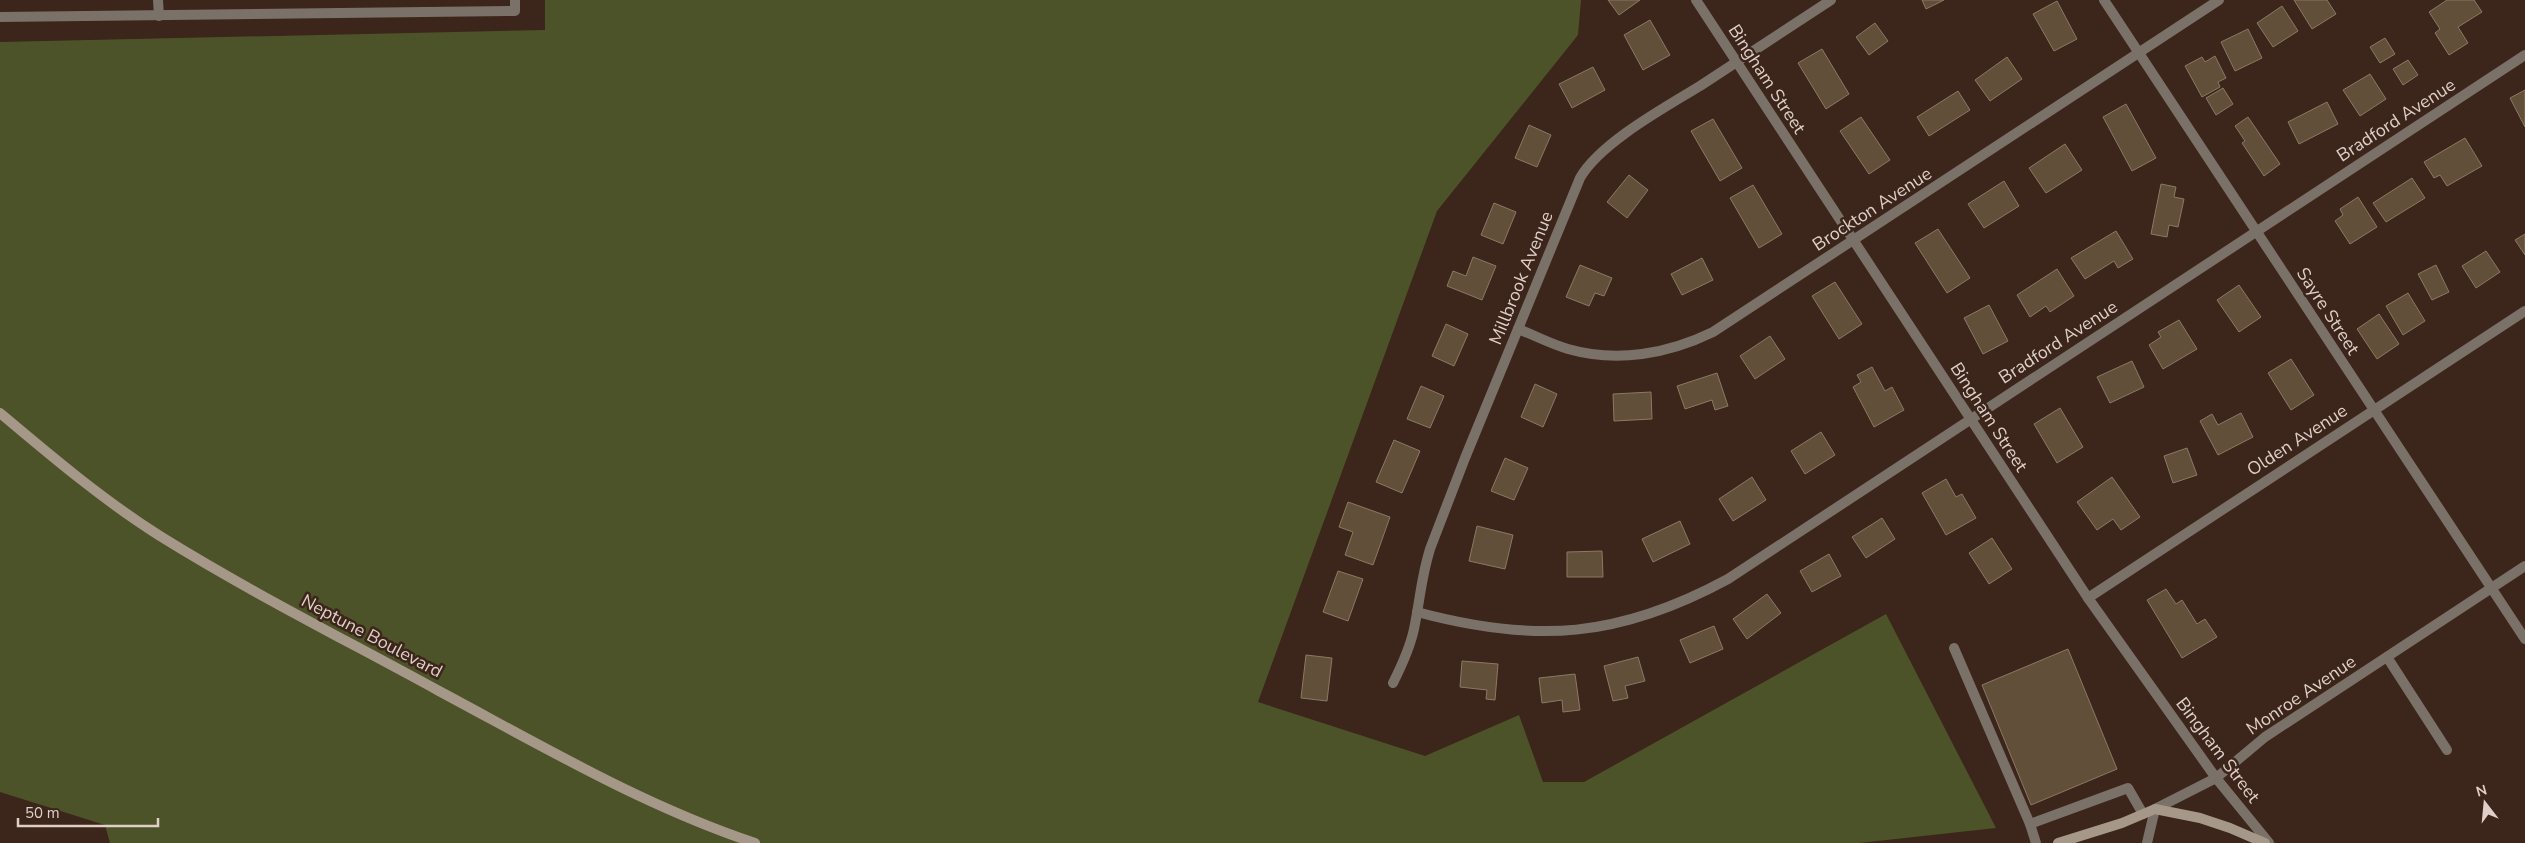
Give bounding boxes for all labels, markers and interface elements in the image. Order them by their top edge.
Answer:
street label: Bingham Street [1723,20,1812,139]
street label: Bradford Avenue [2332,73,2460,167]
street label: Brockton Avenue [1808,161,1936,257]
street label: Millbrook Avenue [1483,208,1559,348]
street label: Sayre Street [2291,263,2366,360]
street label: Bradford Avenue [1994,295,2122,389]
street label: Bingham Street [1945,358,2034,477]
street label: Olden Avenue [2242,399,2352,481]
street label: Neptune Boulevard [297,589,447,683]
street label: Monroe Avenue [2241,649,2361,741]
street label: Bingham Street [2170,692,2266,808]
north arrow [2460,778,2510,828]
text: N [2474,780,2489,802]
scale bar [18,796,158,828]
text: 50 m [25,803,60,823]

